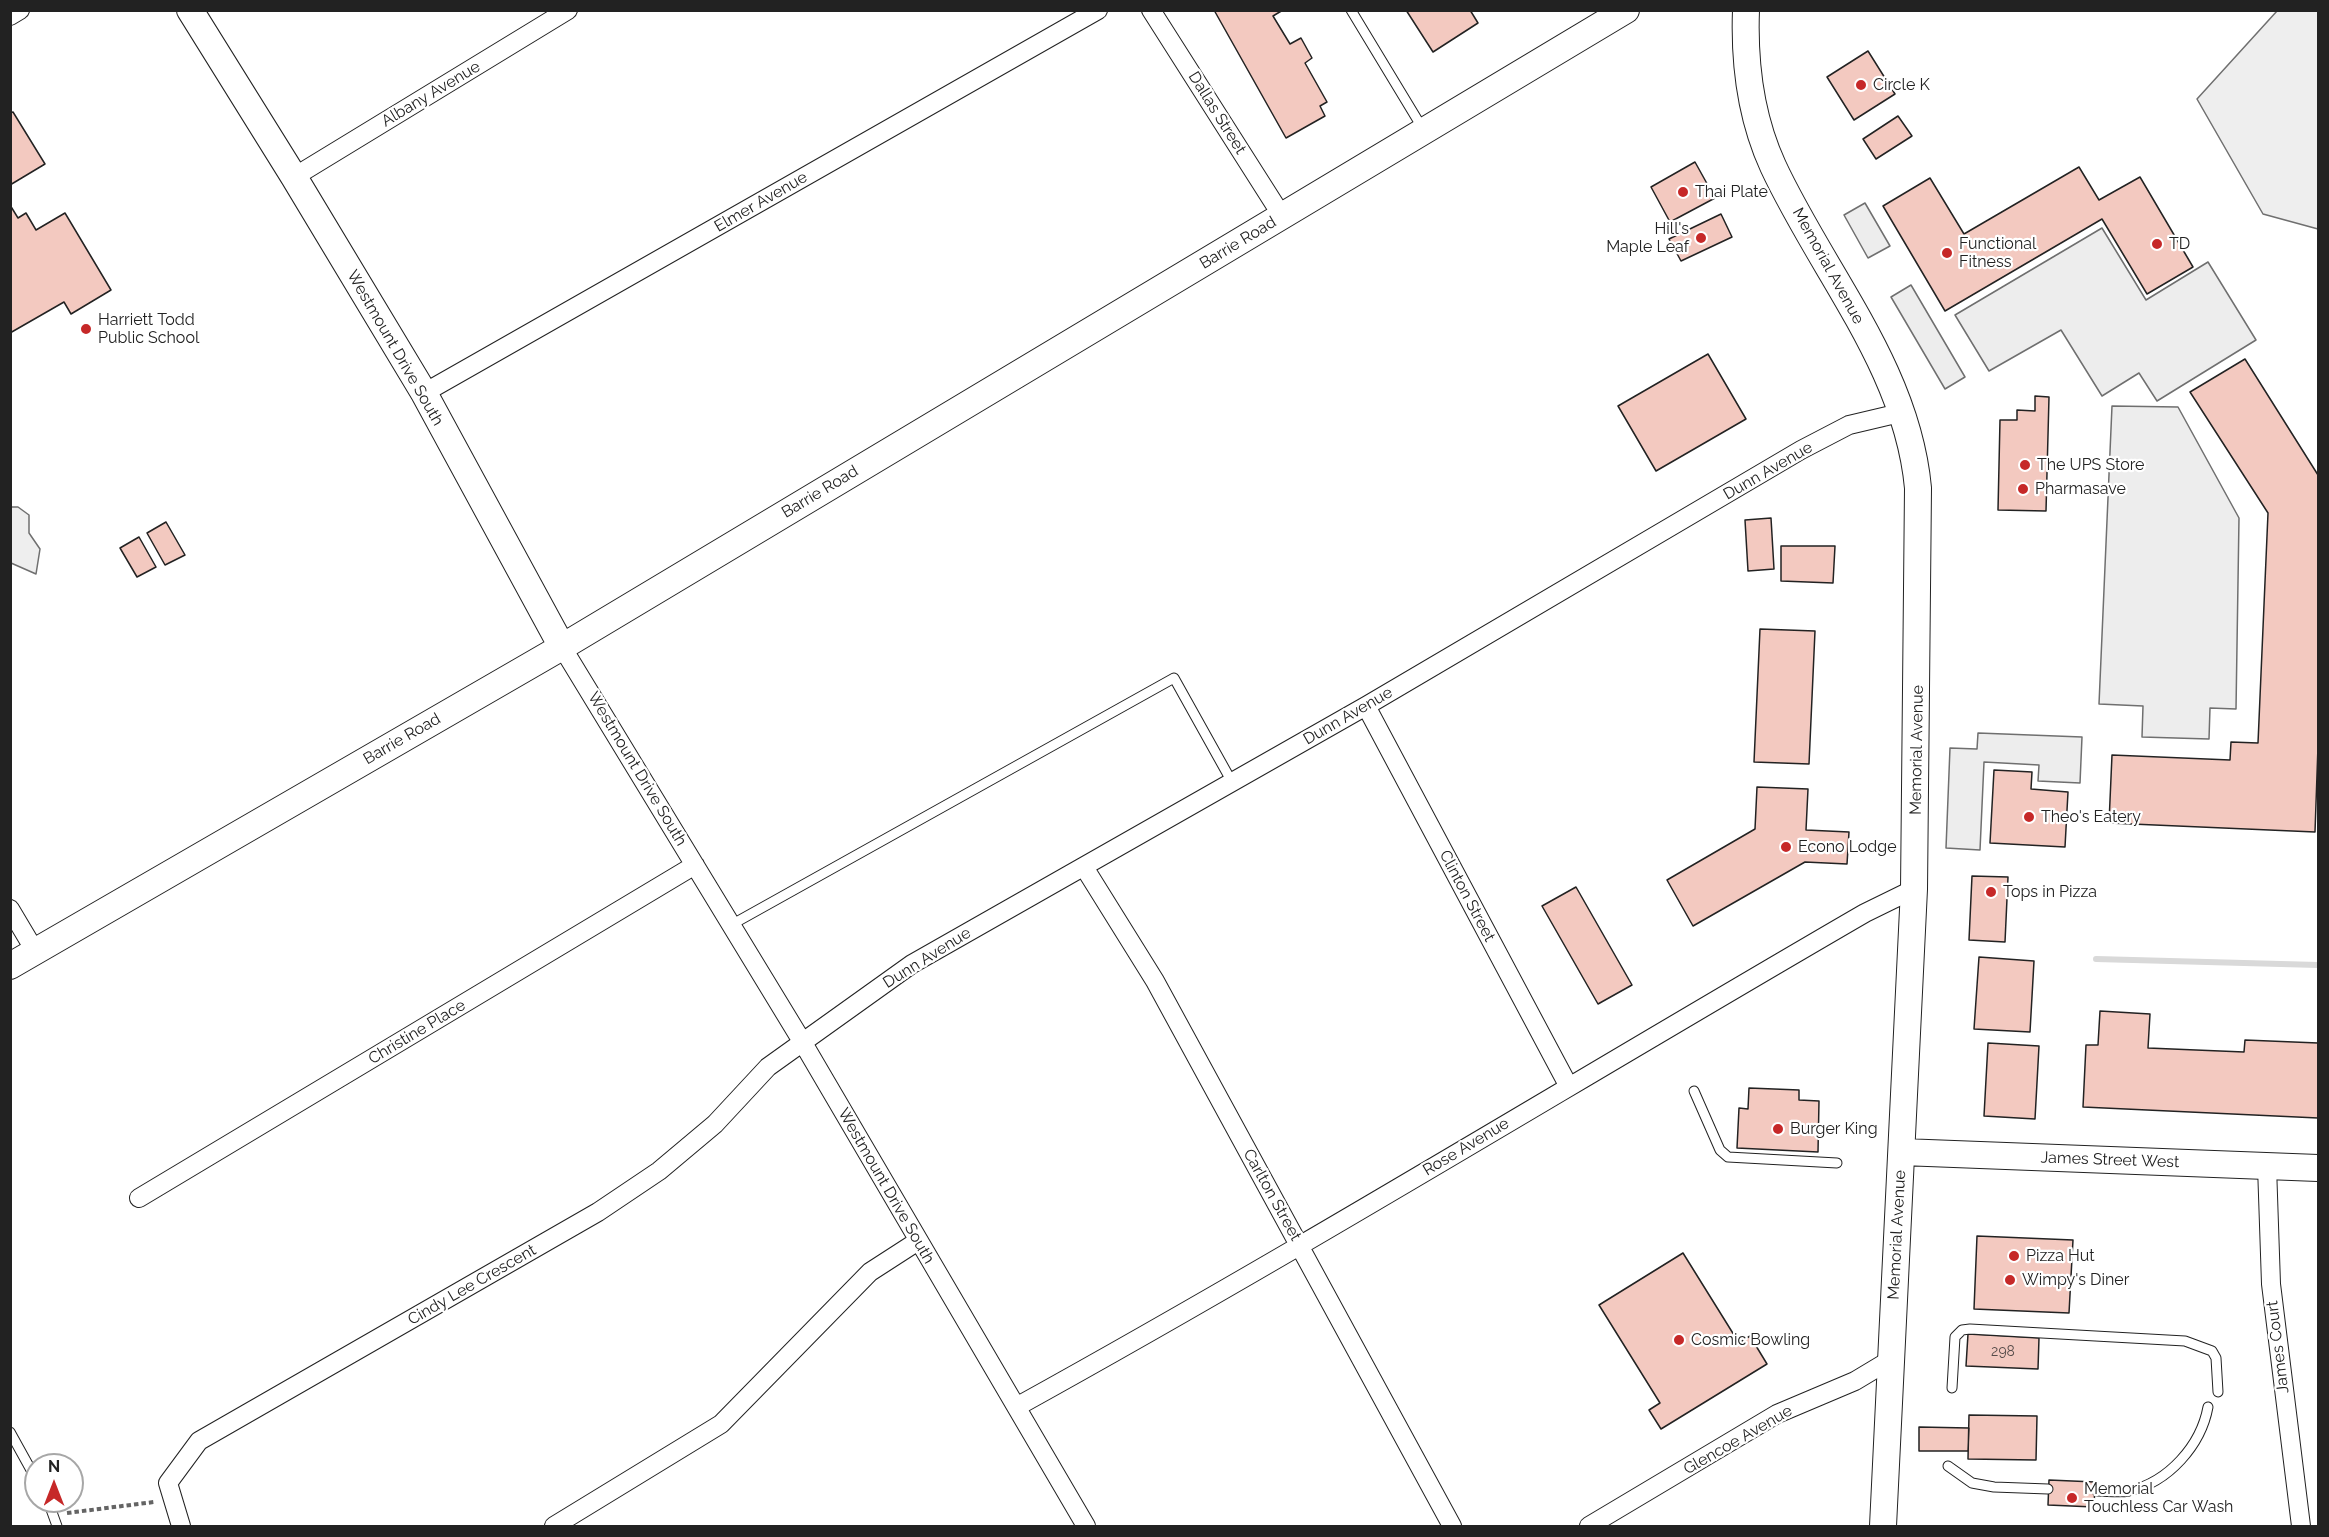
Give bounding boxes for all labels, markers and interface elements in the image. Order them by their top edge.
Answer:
street label: Albany Avenue [378,57,484,131]
street label: Dallas Street [1184,68,1250,158]
place label: Circle K [1873,75,1930,95]
marker: Circle K [1854,78,1868,92]
street label: Elmer Avenue [711,168,811,236]
place label: Thai Plate [1695,182,1768,202]
marker: Thai Plate [1676,185,1690,199]
street label: Memorial Avenue [1788,205,1868,327]
street label: Barrie Road [1196,213,1280,273]
place label: Hill's Maple Leaf [1606,219,1689,257]
marker: Hill's Maple Leaf [1694,231,1708,245]
place label: Functional Fitness [1959,234,2036,272]
place label: TD [2169,234,2190,254]
marker: TD [2150,237,2164,251]
marker: Functional Fitness [1940,246,1954,260]
street label: Westmount Drive South [343,267,447,429]
place label: Harriett Todd Public School [98,310,199,348]
marker: Harriett Todd Public School [79,322,93,336]
street label: Dunn Avenue [1720,438,1816,504]
place label: The UPS Store [2037,455,2144,475]
marker: The UPS Store [2018,458,2032,472]
street label: Barrie Road [778,462,862,522]
place label: Pharmasave [2035,479,2126,499]
marker: Pharmasave [2016,482,2030,496]
street label: Dunn Avenue [1300,683,1396,749]
street label: Memorial Avenue [1906,685,1928,815]
street label: Westmount Drive South [583,689,691,849]
street label: Barrie Road [360,709,444,769]
place label: Theo's Eatery [2041,807,2141,827]
marker: Theo's Eatery [2022,810,2036,824]
place label: Econo Lodge [1798,837,1897,857]
marker: Econo Lodge [1779,840,1793,854]
street label: Clinton Street [1435,847,1499,945]
place label: Tops in Pizza [2003,882,2097,902]
marker: Tops in Pizza [1984,885,1998,899]
street label: Dunn Avenue [880,923,974,993]
street label: Christine Place [365,995,469,1069]
street label: Westmount Drive South [834,1105,938,1267]
street label: Rose Avenue [1419,1114,1513,1180]
place label: Burger King [1790,1119,1878,1139]
marker: Burger King [1771,1122,1785,1136]
street label: Carlton Street [1239,1146,1305,1244]
street label: James Street West [2040,1148,2180,1172]
street label: Memorial Avenue [1884,1170,1910,1300]
street label: Cindy Lee Crescent [405,1241,539,1329]
place label: Pizza Hut [2026,1246,2095,1266]
marker: Pizza Hut [2007,1249,2021,1263]
place label: Wimpy's Diner [2022,1270,2129,1290]
marker: Wimpy's Diner [2003,1273,2017,1287]
street label: James Court [2263,1300,2293,1394]
place label: Cosmic Bowling [1691,1330,1810,1350]
marker: Cosmic Bowling [1672,1333,1686,1347]
house number: 298 [1991,1344,2015,1360]
street label: Glencoe Avenue [1680,1401,1796,1479]
north arrow [24,1453,84,1513]
text: N [48,1457,60,1476]
place label: Memorial Touchless Car Wash [2084,1479,2233,1517]
marker: Memorial Touchless Car Wash [2065,1491,2079,1505]

